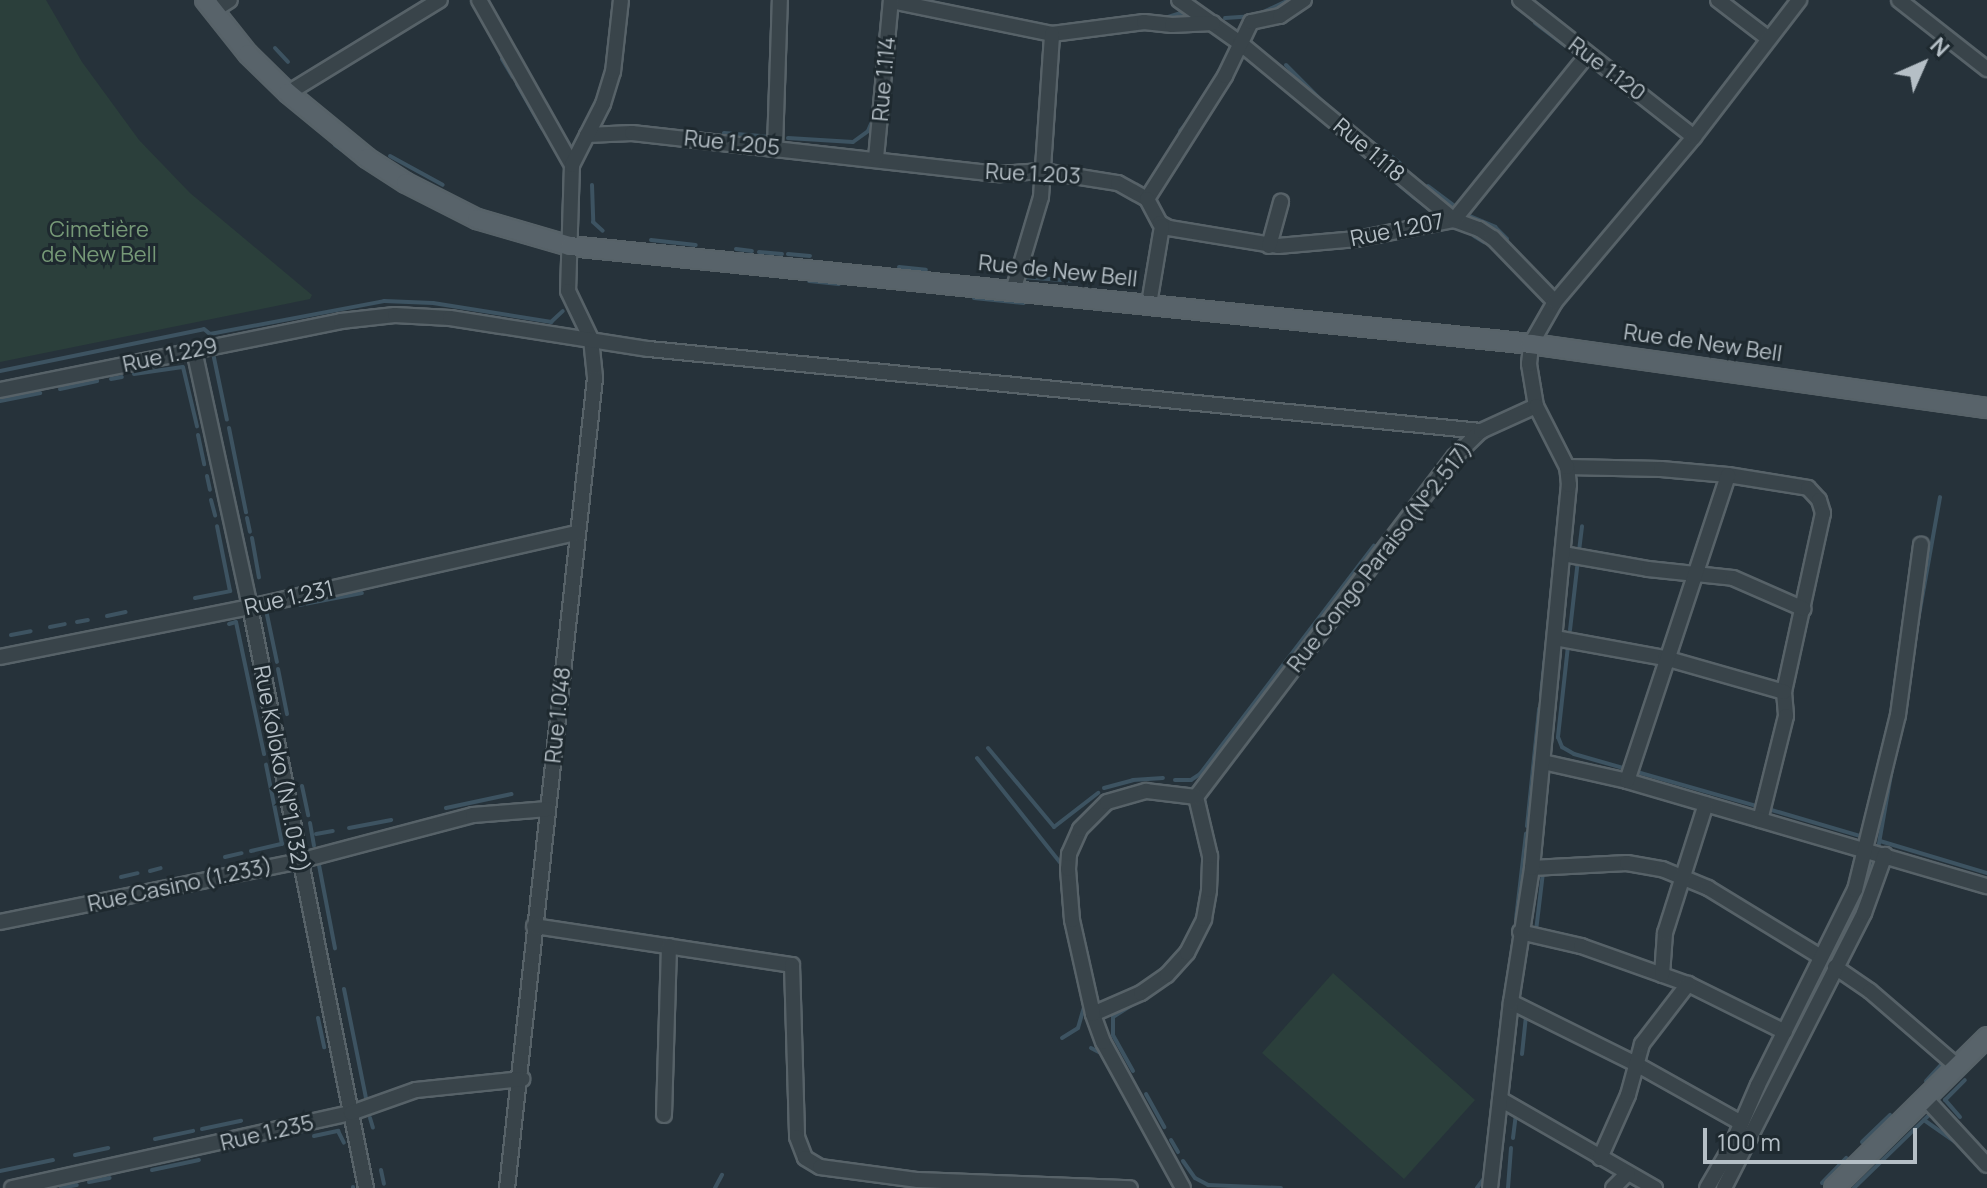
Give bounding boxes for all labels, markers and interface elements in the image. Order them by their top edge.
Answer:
north arrow [1883,24,1963,104]
text: N [1924,31,1956,63]
street label: Rue 1.120 [1563,32,1651,106]
street label: Rue 1.114 [867,36,901,122]
street label: Rue 1.118 [1328,113,1410,187]
street label: Rue 1.205 [683,125,781,161]
street label: Rue 1.203 [985,158,1081,190]
street label: Rue 1.207 [1348,208,1446,252]
park label: Cimetière de New Bell [41,216,157,268]
street label: Rue de New Bell [977,250,1139,292]
street label: Rue de New Bell [1622,319,1784,367]
street label: Rue 1.229 [120,332,220,378]
street label: Rue Congo Paraiso(N°2.517) [1282,437,1478,677]
street label: Rue 1.231 [242,575,336,621]
street label: Rue Koloko (N°1.032) [248,663,314,875]
street label: Rue 1.048 [540,666,576,764]
street label: Rue Casino (1.233) [85,853,275,917]
street label: Rue 1.235 [218,1109,316,1157]
scale bar [1707,1112,1921,1162]
text: 100 m [1717,1125,1781,1158]

